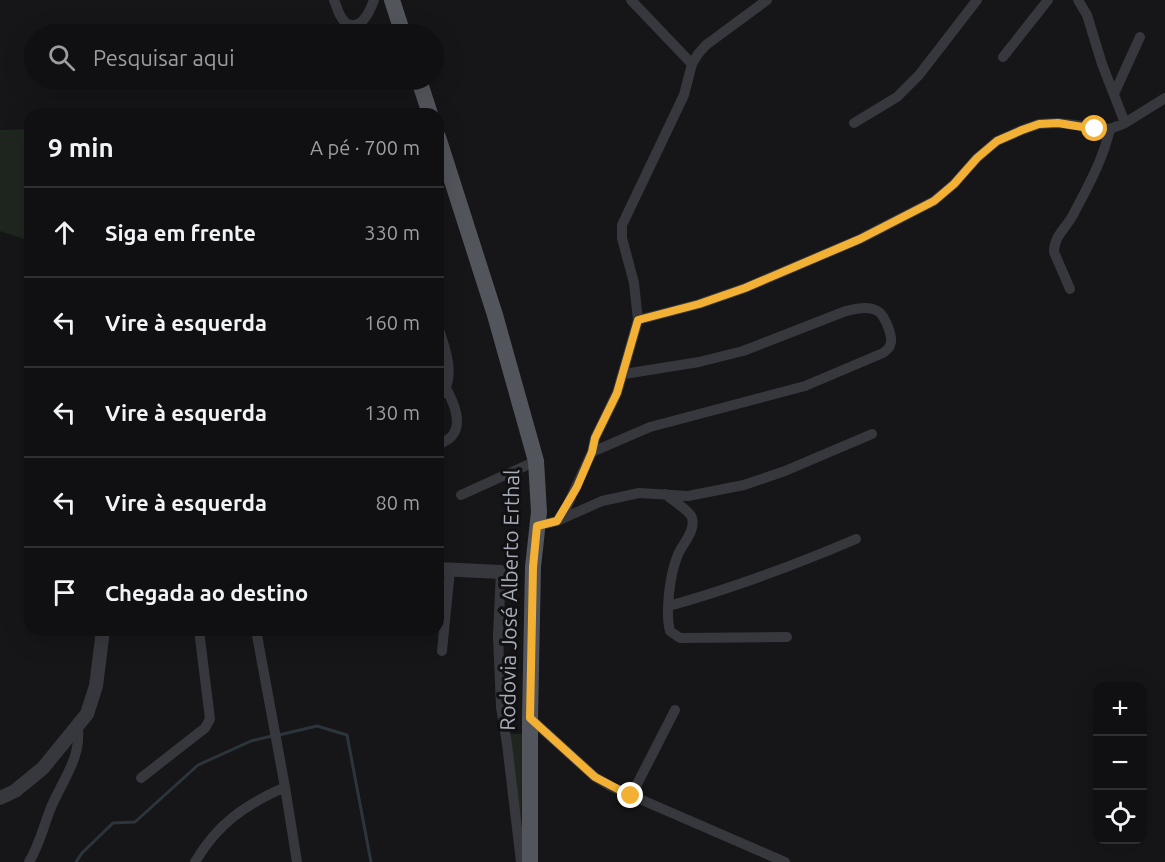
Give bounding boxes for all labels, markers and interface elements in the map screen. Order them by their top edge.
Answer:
search box [24,24,444,90]
icon: search [45,41,78,74]
text: Pesquisar aqui [93,45,235,70]
route start [1081,115,1107,141]
text: 9 min [48,133,114,162]
text: A pé · 700 m [310,136,420,159]
icon: ahead [48,216,81,249]
text: Siga em frente [105,220,256,245]
text: 330 m [364,221,420,244]
icon: left [48,306,81,339]
text: Vire à esquerda [105,310,267,335]
text: 160 m [364,311,420,334]
icon: left [48,396,81,429]
text: Vire à esquerda [105,400,267,425]
text: 130 m [364,401,420,424]
street label: Rodovia José Alberto Erthal [495,469,523,731]
icon: left [48,486,81,519]
text: Vire à esquerda [105,490,267,515]
text: 80 m [376,491,420,514]
icon: arrive [48,576,81,609]
text: Chegada ao destino [105,580,308,605]
map controls [1093,682,1147,844]
button: + [1093,682,1147,736]
button: − [1093,736,1147,790]
route end [617,782,643,808]
button: locate [1093,790,1147,844]

